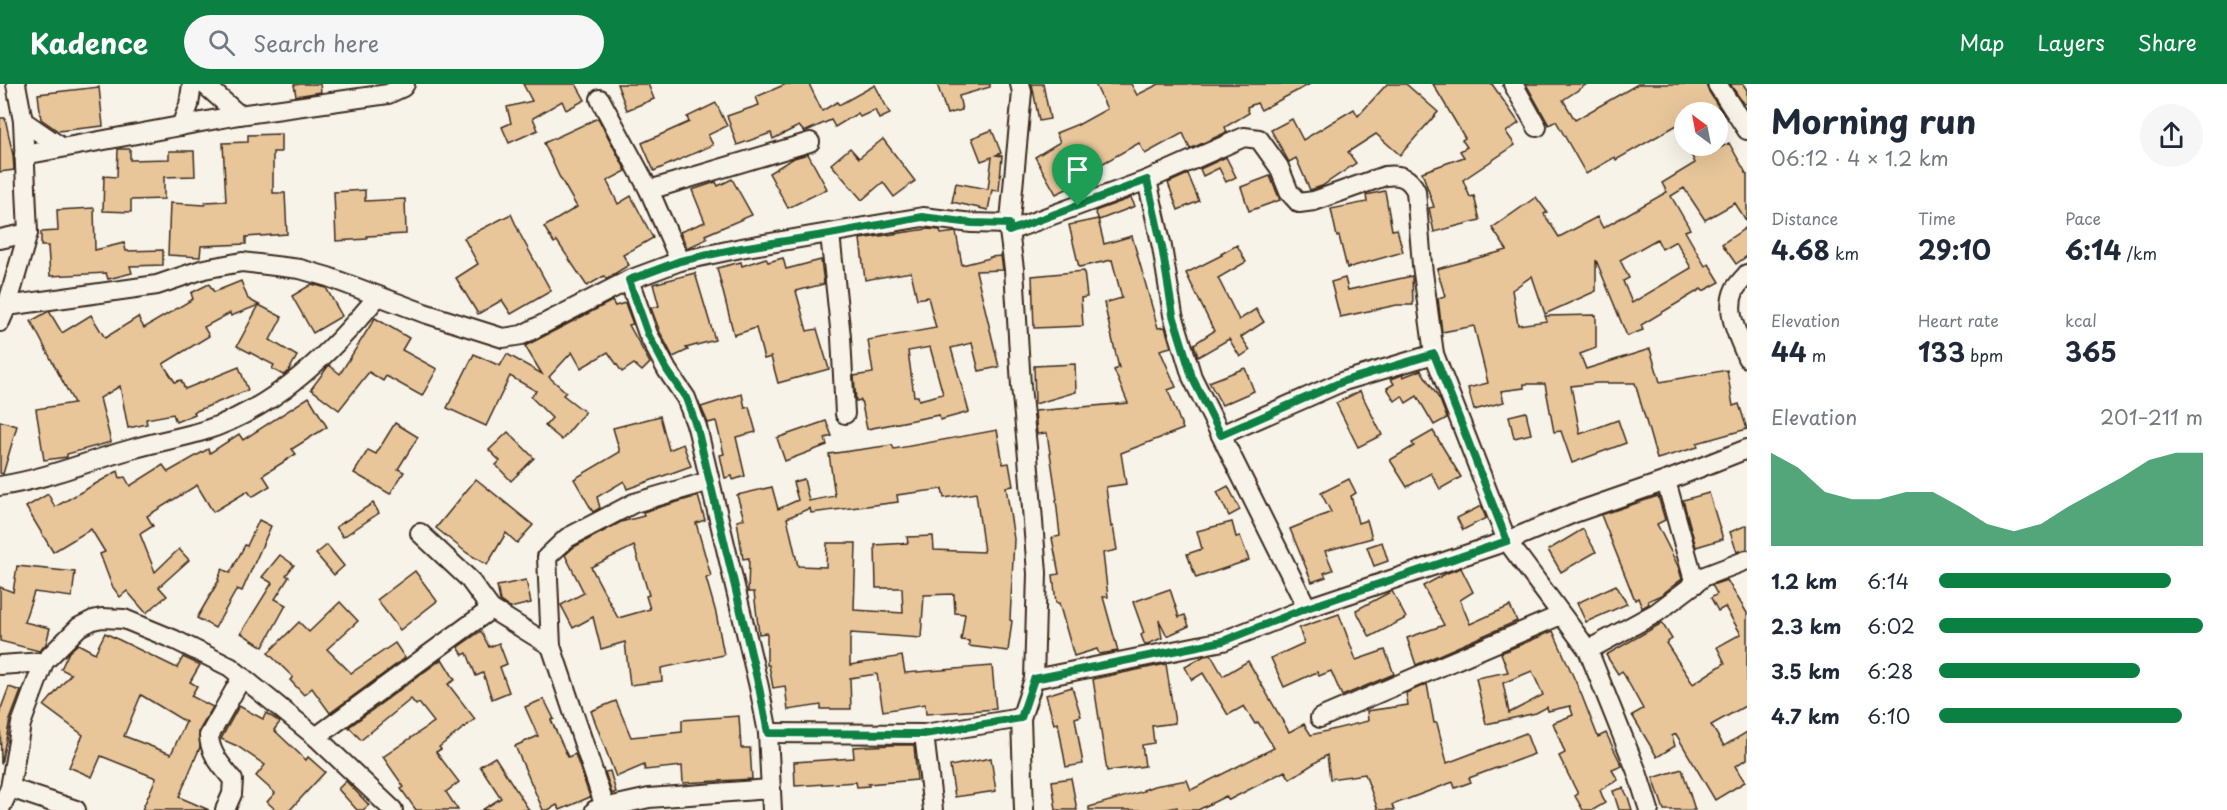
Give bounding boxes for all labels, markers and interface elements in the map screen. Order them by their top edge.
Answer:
search box [184,15,604,69]
text: Kadence [30,21,148,64]
icon: search [205,26,238,59]
text: Search here [253,26,379,59]
text: Map [1960,26,2004,58]
text: Layers [2037,26,2105,58]
text: Share [2138,26,2197,58]
text: Morning run [1771,95,1976,145]
north arrow [1674,102,1728,156]
map controls [1674,102,1728,156]
button: share [2140,104,2203,167]
text: 06:12 · 4 × 1.2 km [1771,143,1949,173]
pin [1052,144,1103,206]
icon: arrive [1061,153,1094,186]
text: Distance [1771,206,1838,230]
text: Time [1918,206,1956,230]
text: Pace [2065,206,2101,230]
text: 4.68 [1771,230,1830,269]
text: 29:10 [1918,230,1991,269]
text: 6:14 [2065,230,2121,269]
text: km [1830,241,1859,265]
text: /km [2121,241,2157,265]
text: Elevation [1771,308,1840,332]
text: Heart rate [1918,308,1999,332]
text: kcal [2065,308,2097,332]
text: 44 [1771,332,1807,371]
text: 133 [1918,332,1965,371]
text: 365 [2065,332,2117,371]
text: m [1807,343,1826,367]
text: bpm [1965,343,2003,367]
text: Elevation [1771,402,1857,432]
text: 201–211 m [2100,402,2203,432]
text: 1.2 km [1771,566,1837,596]
text: 6:14 [1867,566,1909,596]
text: 2.3 km [1771,611,1841,641]
text: 6:02 [1867,611,1915,641]
text: 3.5 km [1771,656,1840,686]
text: 6:28 [1867,656,1913,686]
text: 4.7 km [1771,701,1840,731]
text: 6:10 [1867,701,1910,731]

